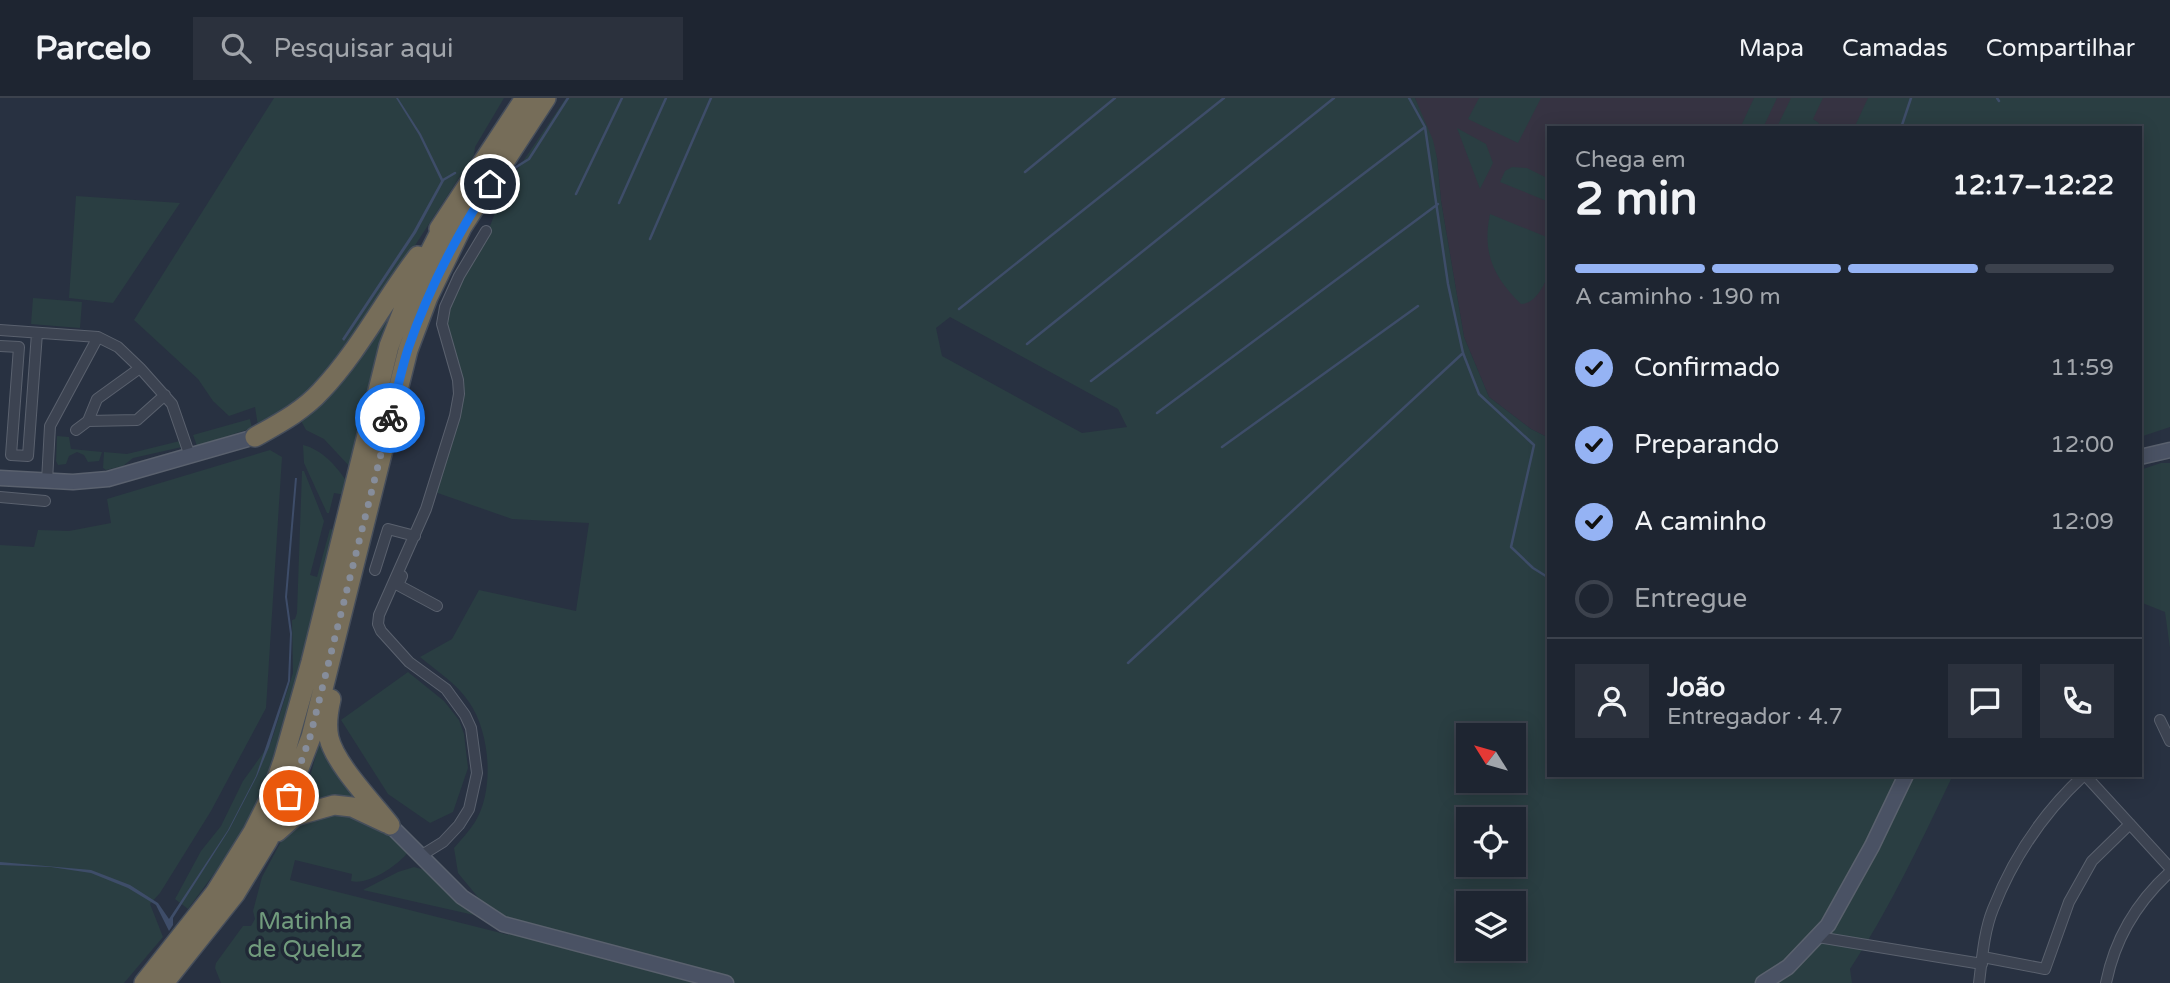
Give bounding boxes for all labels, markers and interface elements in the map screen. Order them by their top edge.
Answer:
search box [193,17,683,80]
text: Parcelo [35,29,151,68]
icon: search [217,29,255,67]
text: Pesquisar aqui [273,33,454,64]
text: Mapa [1739,34,1804,63]
text: Camadas [1842,34,1948,63]
text: Compartilhar [1986,34,2135,63]
text: Chega em [1575,146,1686,174]
pin [460,154,520,214]
icon: home [471,165,509,203]
text: 12:17–12:22 [1953,170,2114,201]
text: 2 min [1575,172,1698,227]
text: A caminho · 190 m [1575,283,1781,311]
icon: check [1575,349,1613,387]
text: Confirmado [1634,352,1780,383]
text: 11:59 [2050,354,2114,382]
courier [355,383,425,453]
icon: bike [371,399,409,437]
icon: check [1575,426,1613,464]
text: Preparando [1634,429,1779,460]
text: 12:00 [2050,431,2114,459]
icon: check [1575,503,1613,541]
text: A caminho [1634,506,1766,537]
text: 12:09 [2050,508,2114,536]
text: Entregue [1634,583,1747,614]
button: person [1575,664,1649,738]
button: chat [1948,664,2022,738]
button: phone [2040,664,2114,738]
text: João [1667,672,1725,703]
text: Entregador · 4.7 [1667,703,1843,731]
north arrow [1456,723,1526,793]
map controls [1456,723,1526,961]
pin [259,766,319,826]
icon: bag [270,777,308,815]
button: locate [1456,807,1526,877]
button: layers [1456,891,1526,961]
park label: Matinha de Queluz [247,907,363,964]

